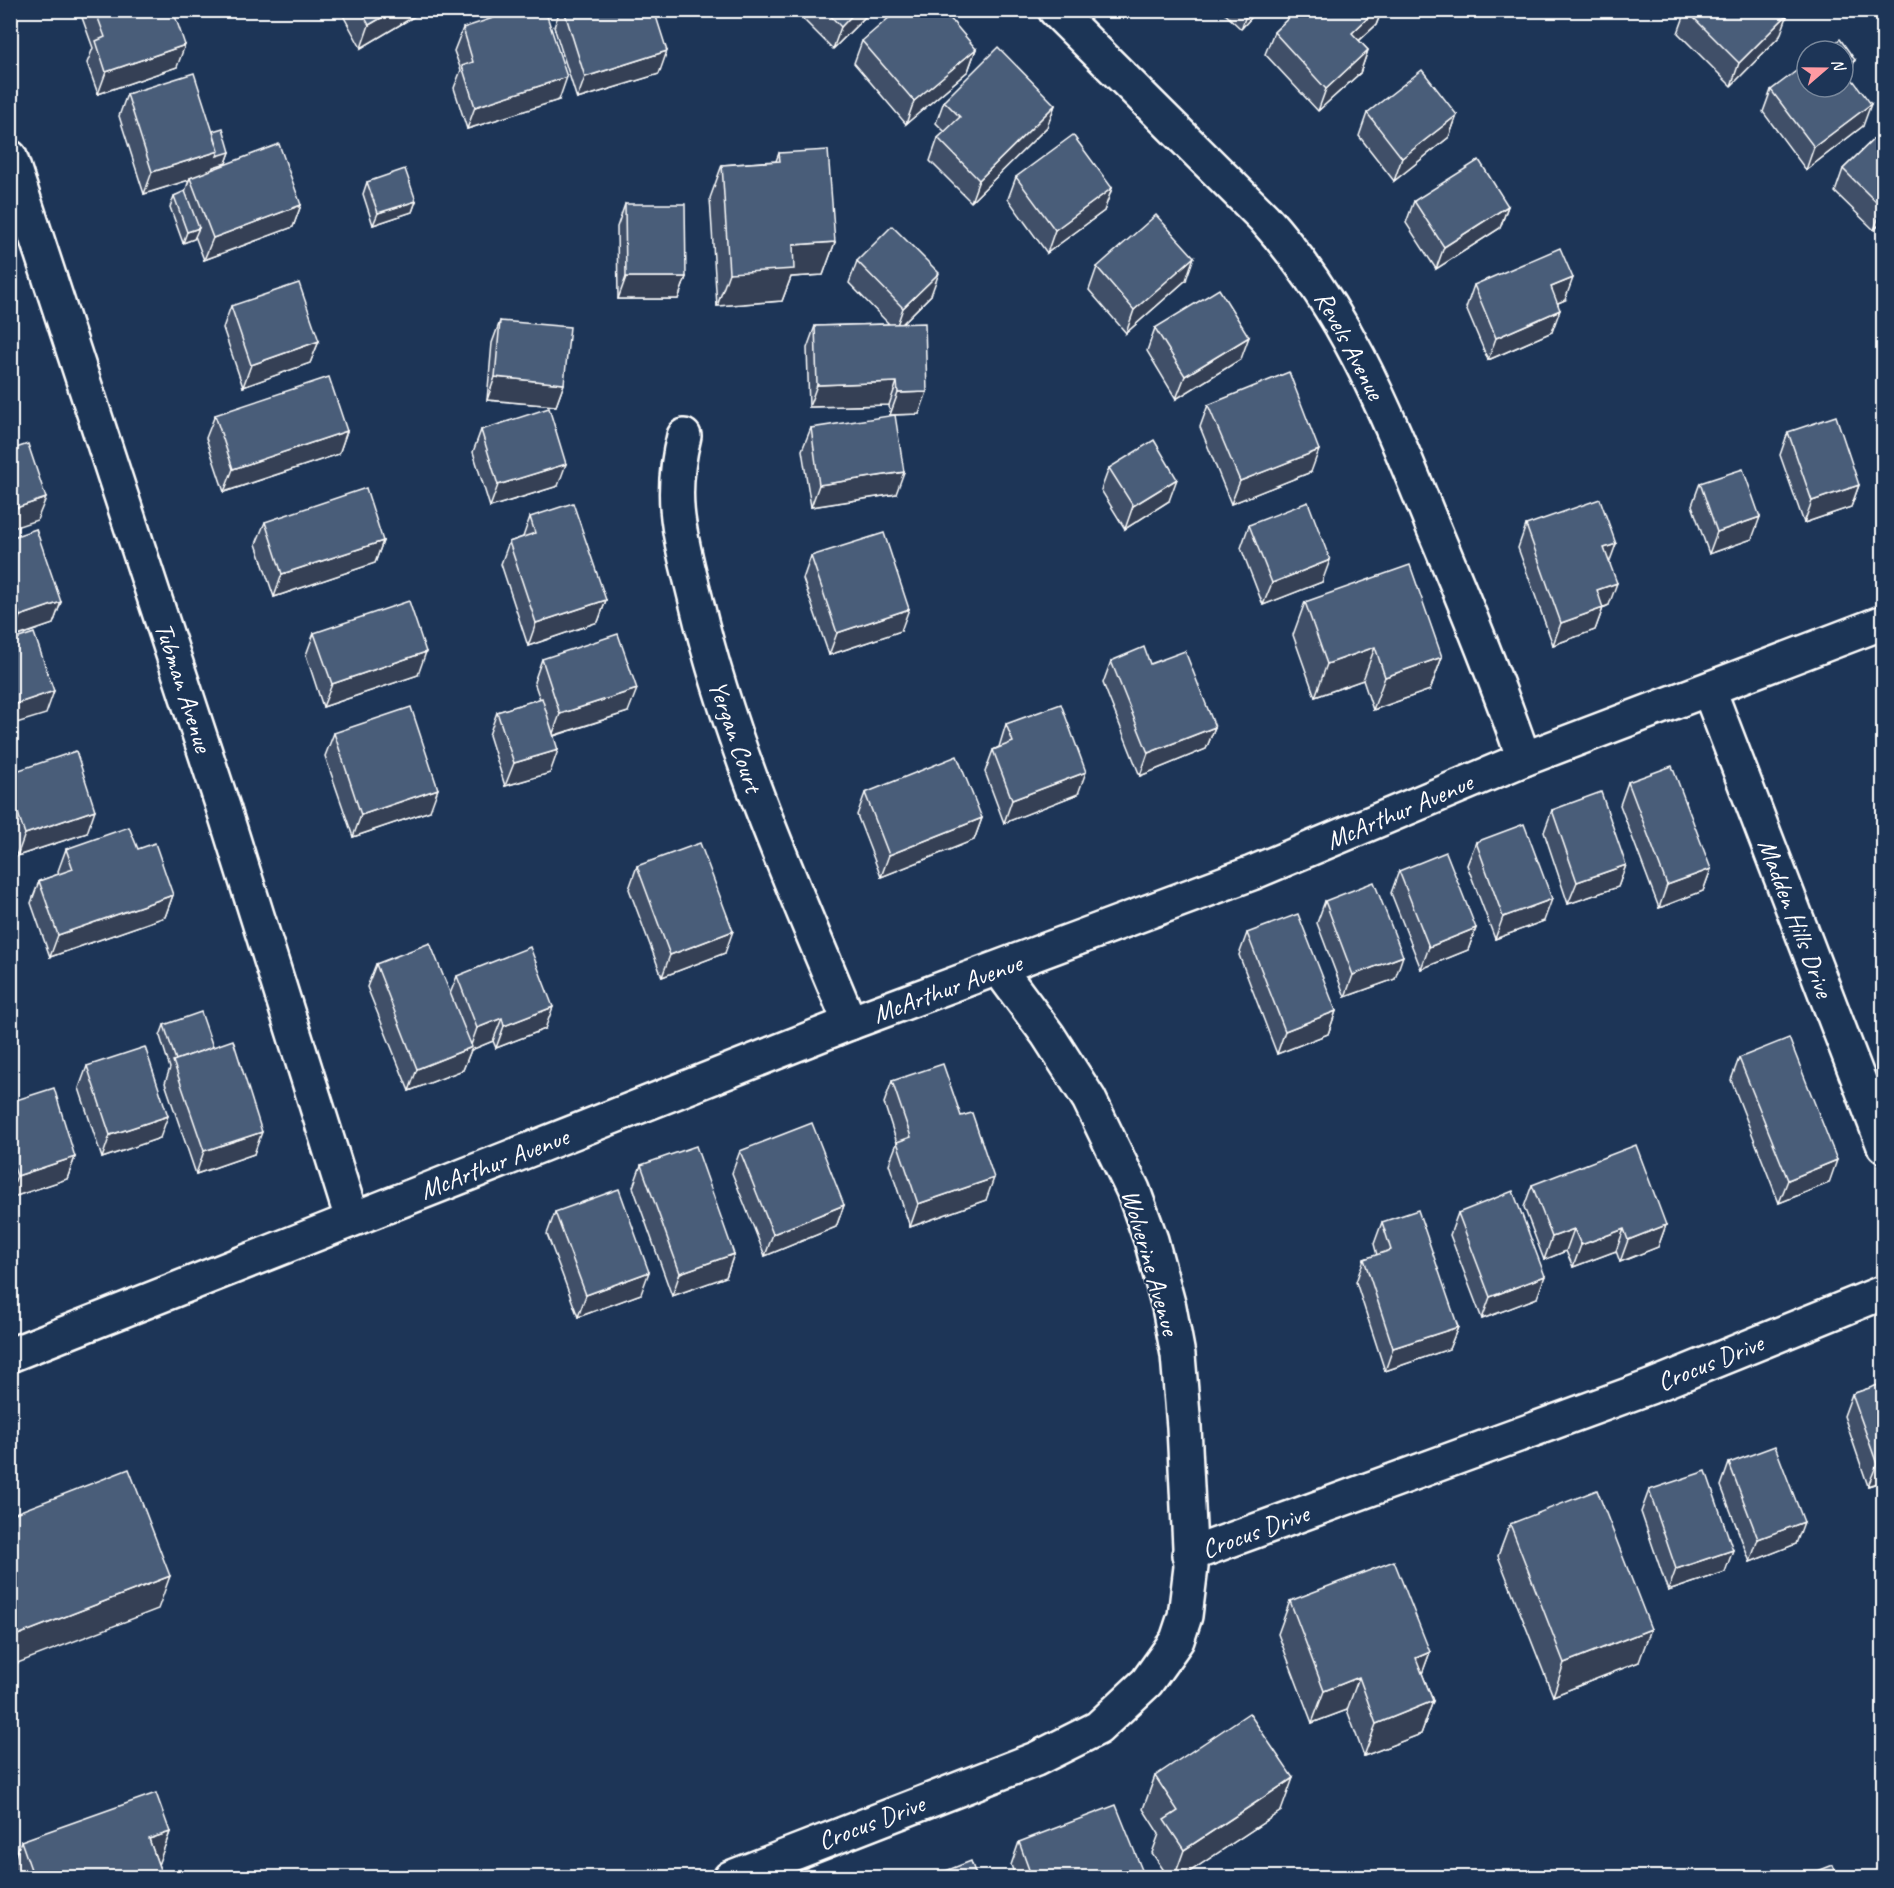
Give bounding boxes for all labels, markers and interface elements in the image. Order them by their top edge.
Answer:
north arrow [1795,39,1855,99]
text: N [1827,56,1850,75]
street label: Revels Avenue [1307,285,1393,407]
street label: Tubman Avenue [147,618,220,758]
street label: Yergan Court [701,676,771,799]
street label: McArthur Avenue [1321,765,1480,857]
street label: Madden Hills Drive [1750,834,1841,1003]
street label: McArthur Avenue [868,945,1029,1031]
street label: McArthur Avenue [415,1119,575,1207]
street label: Wolverine Avenue [1114,1186,1188,1341]
street label: Crocus Drive [1652,1325,1770,1399]
street label: Crocus Drive [1197,1496,1315,1566]
street label: Crocus Drive [813,1786,931,1858]

